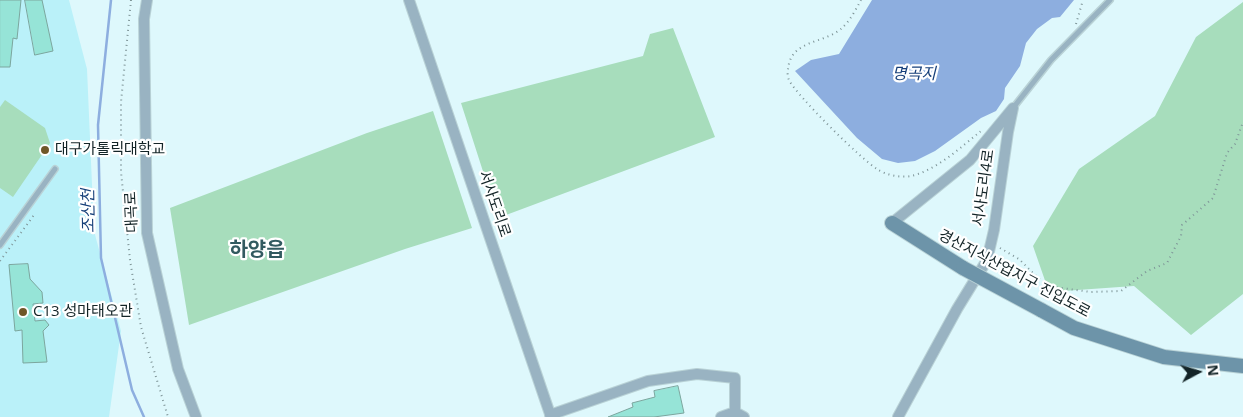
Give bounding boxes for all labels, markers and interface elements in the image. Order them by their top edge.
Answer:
water label: 명곡지 [892,64,936,84]
place label: 대구가톨릭대학교 [55,141,165,159]
marker: 대구가톨릭대학교 [39,144,51,156]
street label: 서사도리4로 [970,148,998,228]
street label: 서사도리로 [474,168,514,240]
water label: 조산천 [79,189,99,233]
street label: 대곡로 [122,191,142,233]
street label: 경산지식산업지구 진입도로 [935,226,1093,322]
district label: 하양읍 [229,238,285,262]
place label: C13 성마태오관 [33,303,132,321]
marker: C13 성마태오관 [17,306,29,318]
north arrow [1173,347,1223,397]
text: N [1203,364,1223,377]

